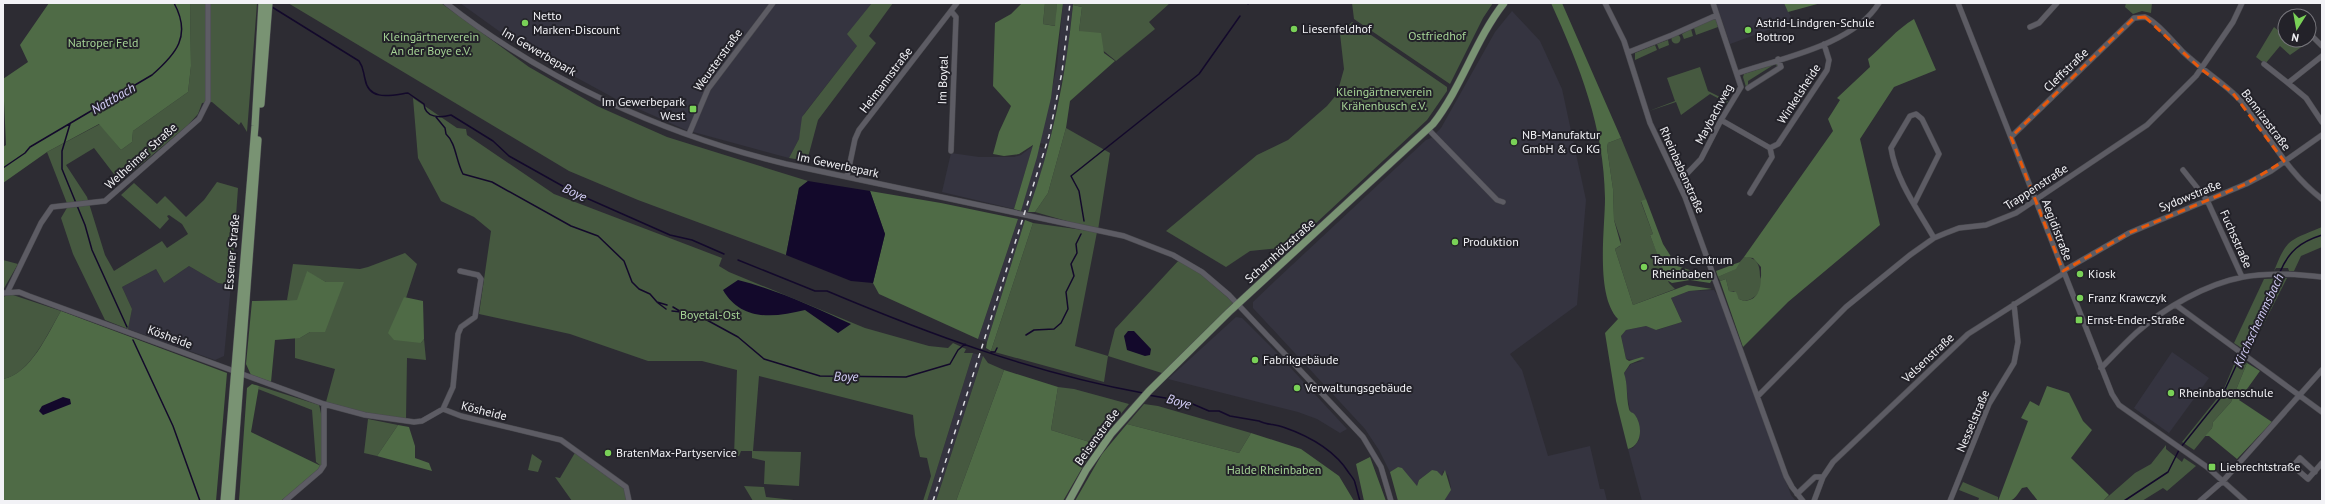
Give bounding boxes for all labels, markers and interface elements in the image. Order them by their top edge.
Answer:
place label: Netto Marken-Discount [533,8,620,37]
north arrow [2277,8,2317,48]
place label: Astrid-Lindgren-Schule Bottrop [1756,15,1875,44]
marker: Netto Marken-Discount [520,18,530,28]
place label: Liesenfeldhof [1302,21,1373,36]
street label: Im Gewerbepark [499,24,579,79]
marker: Liesenfeldhof [1289,24,1299,34]
marker: Astrid-Lindgren-Schule Bottrop [1743,25,1753,35]
street label: Weusterstraße [690,26,745,94]
park label: Ostfriedhof [1408,28,1467,43]
park label: Kleingärtnerverein An der Boye e.V. [383,29,479,58]
text: N [2290,30,2300,45]
park label: Natroper Feld [68,35,138,50]
street label: Heimannstraße [856,44,915,116]
street label: Cleffstraße [2040,45,2091,95]
street label: Im Boytal [934,55,951,105]
street label: Winkelsheide [1774,61,1823,126]
water label: Nattbach [88,79,138,118]
street label: Maybachweg [1691,81,1736,147]
park label: Kleingärtnerverein Krähenbusch e.V. [1336,84,1432,113]
street label: Bannizastraße [2238,86,2294,153]
place label: Im Gewerbepark West [602,94,685,123]
marker: Im Gewerbepark West [688,104,698,114]
street label: Welheimer Straße [102,119,180,192]
street label: Rheinbabenstraße [1657,124,1708,216]
place label: NB-Manufaktur GmbH & Co KG [1522,127,1600,156]
marker: NB-Manufaktur GmbH & Co KG [1509,137,1519,147]
street label: Im Gewerbepark [796,148,881,181]
street label: Trappenstraße [2001,160,2071,213]
street label: Sydowstraße [2156,176,2223,215]
water label: Boye [560,179,590,206]
street label: Aegidistraße [2039,197,2076,263]
street label: Fuchsstraße [2217,207,2256,270]
street label: Essener Straße [221,213,242,291]
street label: Scharnhölzstraße [1242,215,1318,286]
place label: Produktion [1463,234,1519,249]
marker: Produktion [1450,237,1460,247]
place label: Tennis-Centrum Rheinbaben [1652,252,1732,281]
marker: Tennis-Centrum Rheinbaben [1639,262,1649,272]
place label: Kiosk [2088,266,2116,281]
marker: Kiosk [2075,269,2085,279]
water label: Kirchschemmsbach [2229,271,2288,370]
place label: Franz Krawczyk [2088,290,2167,305]
marker: Franz Krawczyk [2075,293,2085,303]
park label: Boyetal-Ost [680,307,740,322]
place label: Ernst-Ender-Straße [2087,312,2185,327]
marker: Ernst-Ender-Straße [2074,315,2084,325]
street label: Kösheide [146,322,195,352]
street label: Velsenstraße [1898,330,1957,386]
place label: Fabrikgebäude [1263,352,1339,367]
marker: Fabrikgebäude [1250,355,1260,365]
water label: Boye [833,368,859,385]
place label: Verwaltungsgebäude [1304,380,1412,395]
marker: Verwaltungsgebäude [1292,383,1302,393]
place label: Rheinbabenschule [2179,385,2273,400]
street label: Nesselstraße [1953,387,1992,454]
marker: Rheinbabenschule [2166,388,2176,398]
water label: Boye [1165,390,1193,413]
street label: Kösheide [460,398,509,423]
street label: Beisenstraße [1071,405,1122,468]
place label: BratenMax-Partyservice [616,445,737,460]
marker: BratenMax-Partyservice [603,448,613,458]
place label: Liebrechtstraße [2220,459,2300,474]
park label: Halde Rheinbaben [1227,462,1321,477]
marker: Liebrechtstraße [2207,462,2217,472]

